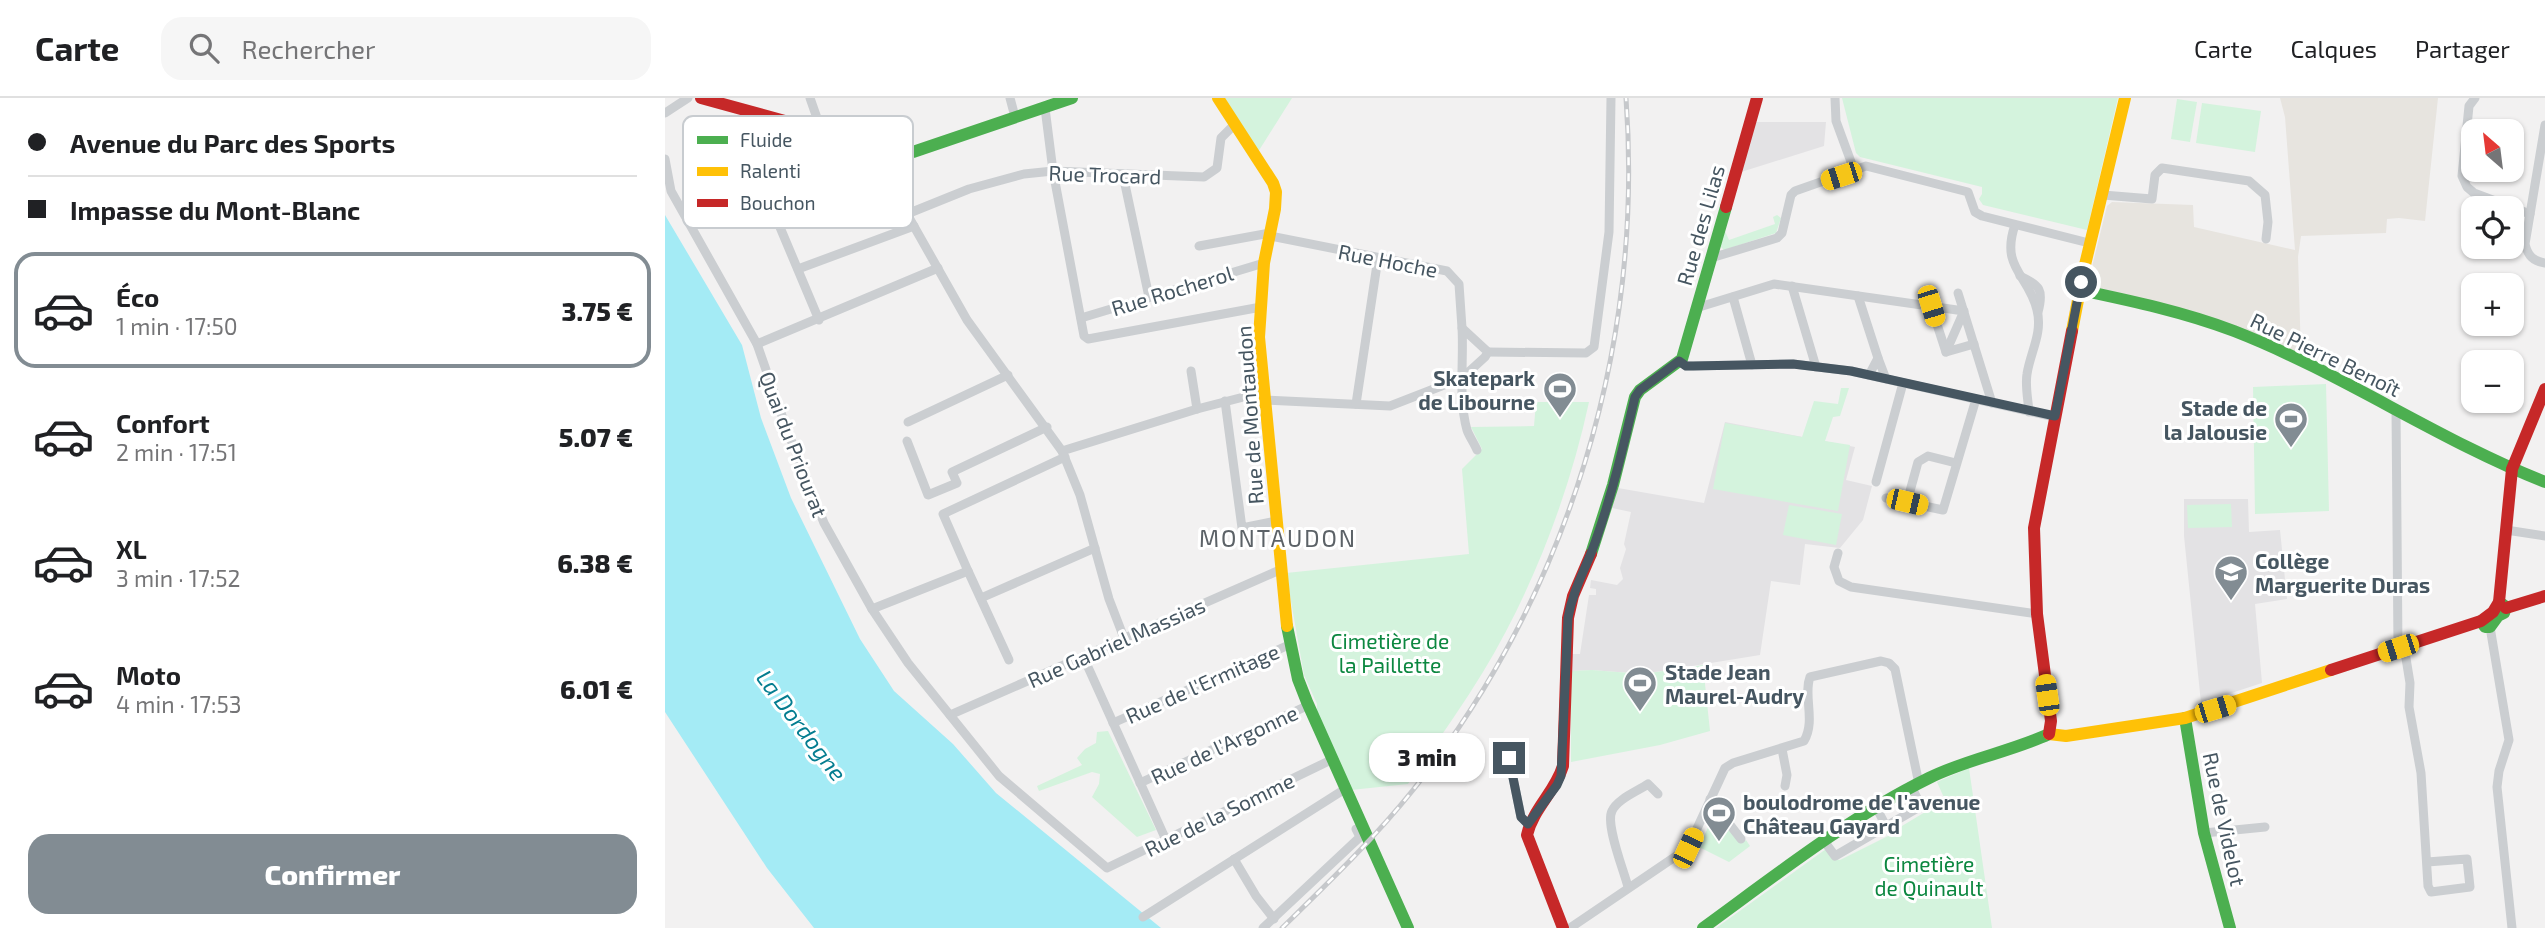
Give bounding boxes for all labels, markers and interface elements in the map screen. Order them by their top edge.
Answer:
search box [161,17,651,80]
text: Carte [35,28,119,68]
icon: search [185,29,223,67]
text: Rechercher [241,33,375,64]
text: Carte [2194,34,2253,63]
text: Calques [2291,34,2377,63]
text: Partager [2415,34,2510,63]
legend [683,116,913,228]
north arrow [2461,119,2523,182]
map controls [2461,119,2524,413]
text: Avenue du Parc des Sports [70,127,395,158]
text: Fluide [740,128,793,151]
text: Ralenti [740,159,801,182]
street label: Rue Trocard [1048,160,1162,188]
car [1818,160,1865,192]
street label: Rue des Lilas [1671,162,1729,288]
text: Bouchon [740,191,816,214]
text: Impasse du Mont-Blanc [70,194,360,225]
button: locate [2461,196,2524,259]
street label: Rue Hoche [1336,238,1440,282]
street label: Rue Rocherol [1108,259,1237,320]
route start [2065,266,2097,298]
button: + [2461,273,2524,336]
icon: car [32,279,95,342]
text: Éco [116,281,159,312]
car [1915,283,1948,329]
text: 3.75 € [562,295,633,326]
street label: Rue Pierre Benoît [2247,307,2405,401]
text: 1 min · 17:50 [116,312,238,340]
street label: Rue de Montaudon [1230,325,1268,505]
button: − [2461,350,2524,413]
place label: Skatepark de Libourne [1418,365,1535,414]
street label: Quai du Priourat [754,368,833,521]
sports icon: Skatepark de Libourne [1541,370,1579,419]
place label: Stade de la Jalousie [2164,395,2267,444]
sports icon: Stade de la Jalousie [2272,400,2310,449]
icon: car [32,405,95,468]
text: Confort [116,407,210,438]
text: 5.07 € [559,421,633,452]
text: 2 min · 17:51 [116,438,237,466]
car [1885,487,1930,517]
district label: MONTAUDON [1199,524,1357,552]
icon: car [32,531,95,594]
text: XL [116,533,147,564]
text: 6.38 € [557,547,633,578]
place label: Collège Marguerite Duras [2255,548,2430,597]
school or university icon: Collège Marguerite Duras [2212,553,2250,602]
text: 3 min · 17:52 [116,564,240,592]
street label: Rue Gabriel Massias [1023,592,1209,692]
park label: Cimetière de la Paillette [1331,628,1449,677]
car [2375,632,2422,664]
street label: Rue de l'Ermitage [1121,638,1283,728]
icon: car [32,657,95,720]
text: Moto [116,659,181,690]
place label: Stade Jean Maurel-Audry [1665,659,1804,709]
water label: La Dordogne [751,664,853,786]
sports icon: Stade Jean Maurel-Audry [1621,664,1659,713]
text: 6.01 € [560,673,633,704]
car [2034,673,2061,717]
text: 4 min · 17:53 [116,690,242,718]
car [2192,693,2239,725]
street label: Rue de l'Argonne [1147,699,1301,789]
callout: 3 min [1369,734,1485,782]
route end [1493,742,1525,774]
text: 3 min [1397,743,1457,771]
street label: Rue de Videlot [2199,750,2251,888]
street label: Rue de la Somme [1140,767,1298,861]
place label: boulodrome de l'avenue Château Gayard [1743,789,1981,839]
sports icon: boulodrome de l'avenue Château Gayard [1700,794,1738,843]
car [1670,825,1707,871]
button: Confirmer [28,834,637,914]
park label: Cimetière de Quinault [1874,851,1984,901]

